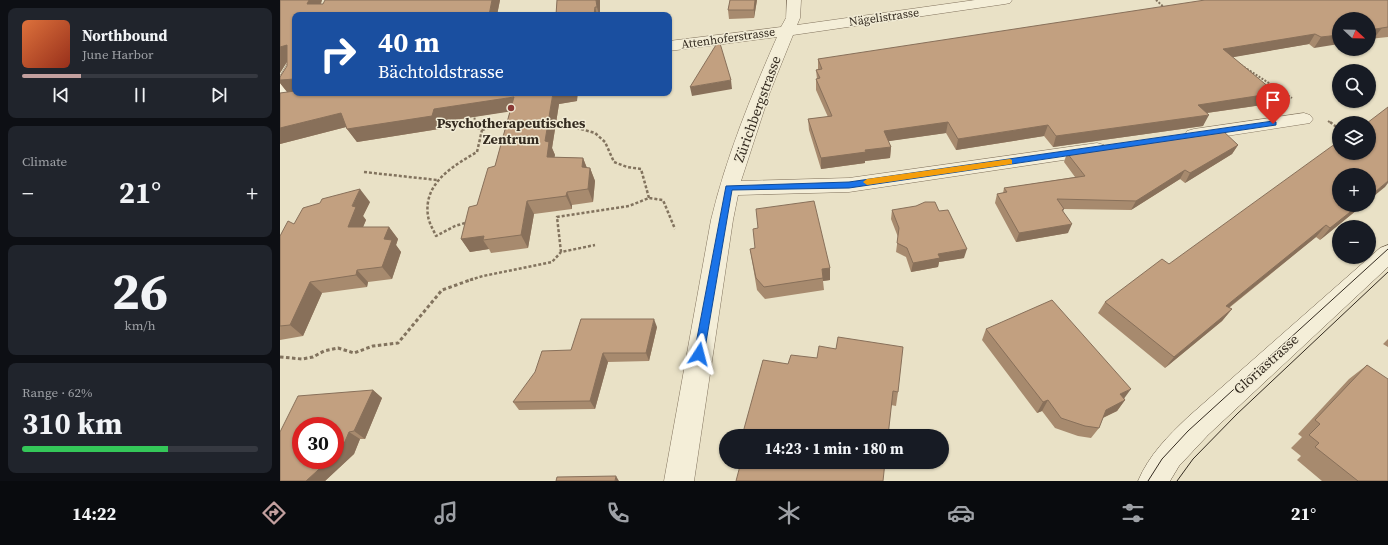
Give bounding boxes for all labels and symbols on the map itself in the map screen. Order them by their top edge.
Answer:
street label: Nägelistrasse [848,4,920,30]
north arrow [1332,12,1376,56]
street label: Attenhoferstrasse [680,23,776,53]
street label: Zürichbergstrasse [728,53,786,165]
pin [1256,83,1290,124]
marker: Psychotherapeutisches Zentrum [506,103,516,113]
place label: Psychotherapeutisches Zentrum [437,113,586,149]
street label: Gloriastrasse [1229,329,1303,399]
position arrow [678,333,720,375]
speed limit sign: 30 [292,417,344,469]

